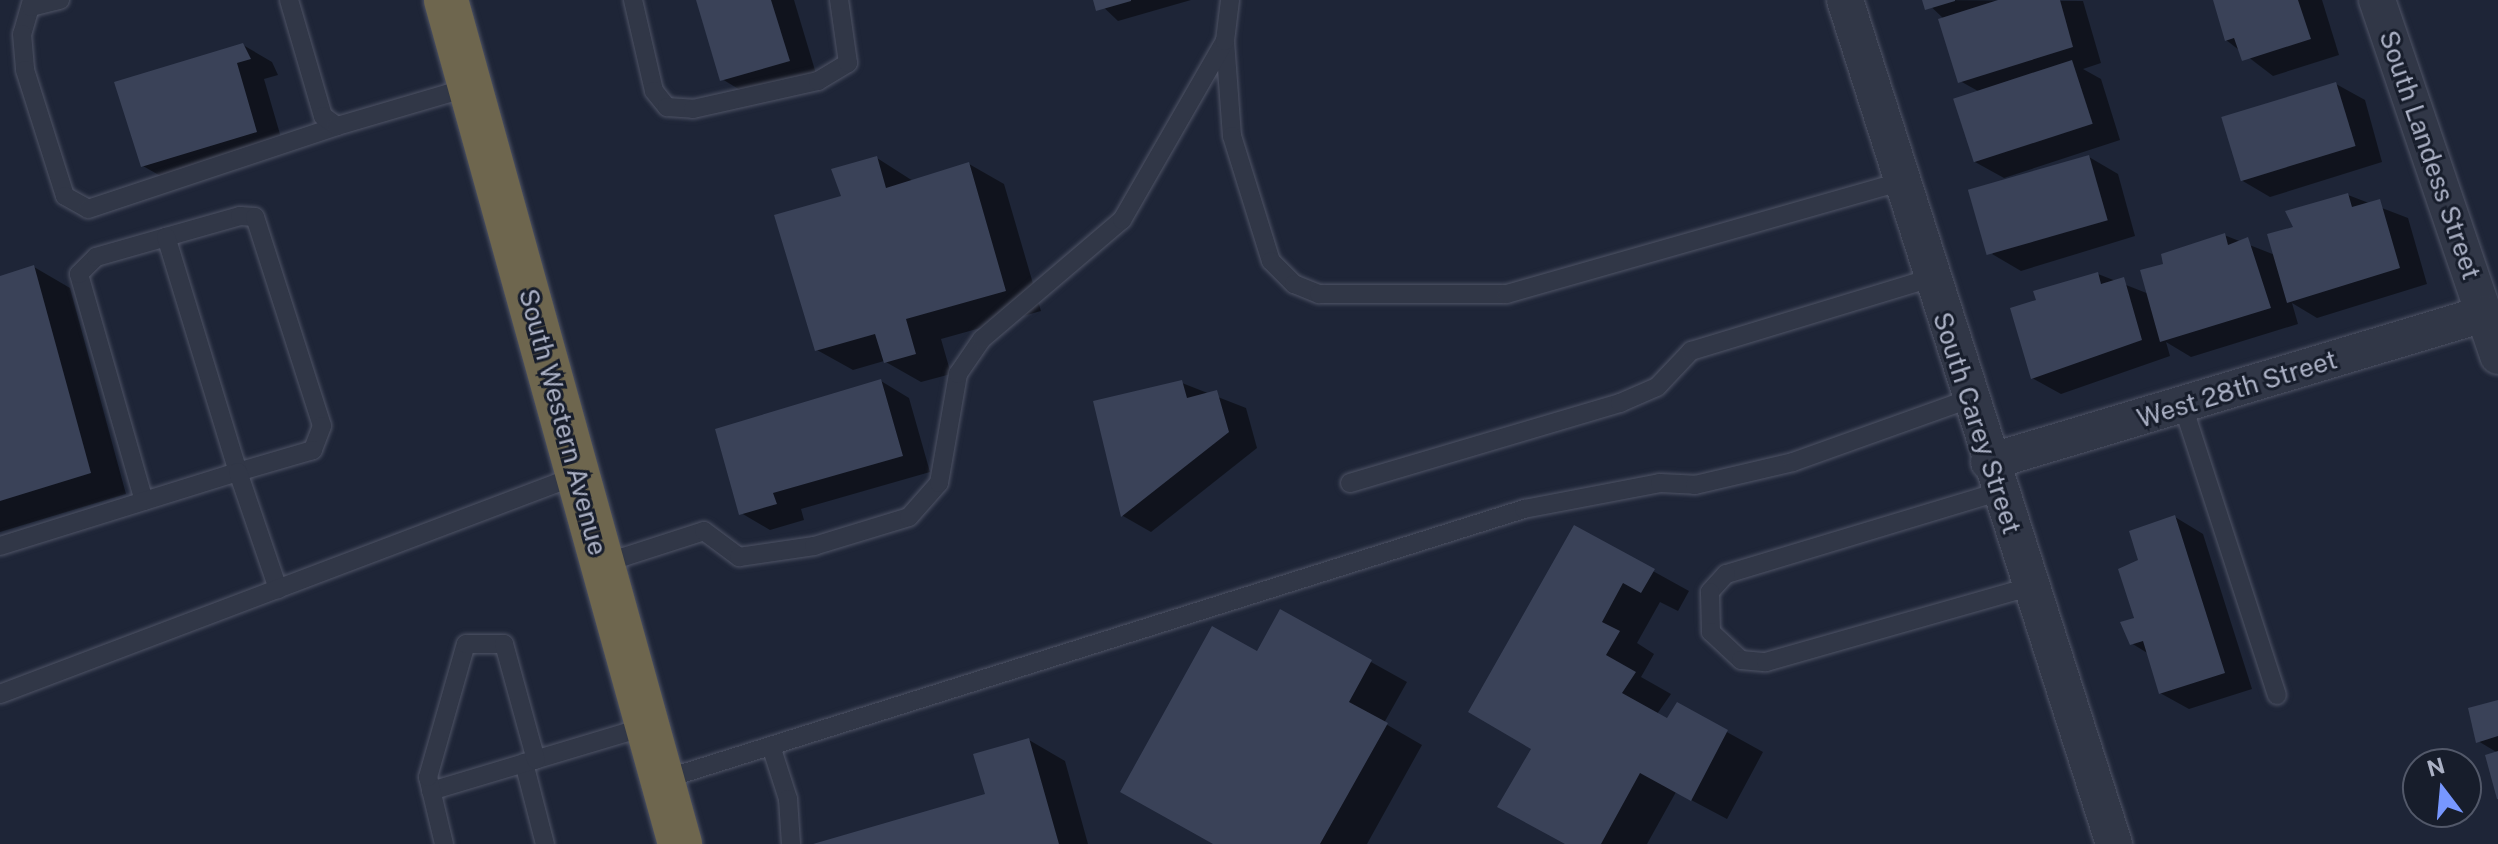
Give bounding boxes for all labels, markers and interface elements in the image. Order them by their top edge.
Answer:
street label: South Landess Street [2373,26,2487,284]
street label: South Western Avenue [512,285,614,559]
street label: South Carey Street [1926,308,2028,538]
street label: West 28th Street [2133,344,2341,434]
north arrow [2402,748,2482,828]
text: N [2424,752,2448,782]

